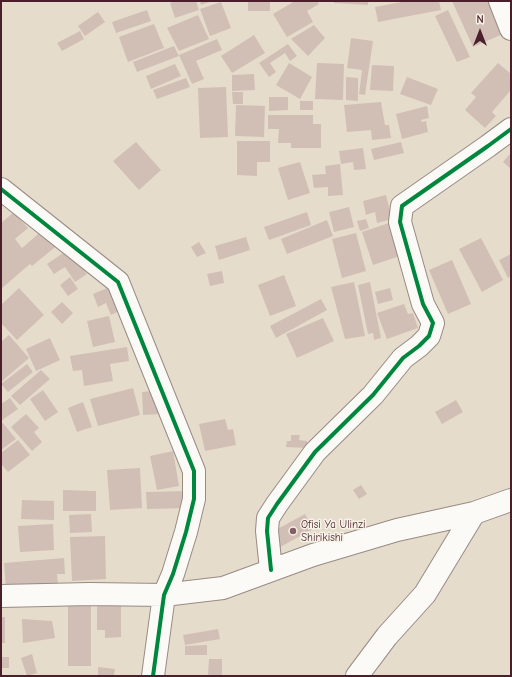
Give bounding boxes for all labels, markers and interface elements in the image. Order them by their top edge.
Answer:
north arrow [460,12,500,52]
text: N [476,13,484,26]
place label: Ofisi Ya Ulinzi Shirikishi [301,518,365,544]
marker: Ofisi Ya Ulinzi Shirikishi [288,526,298,536]

